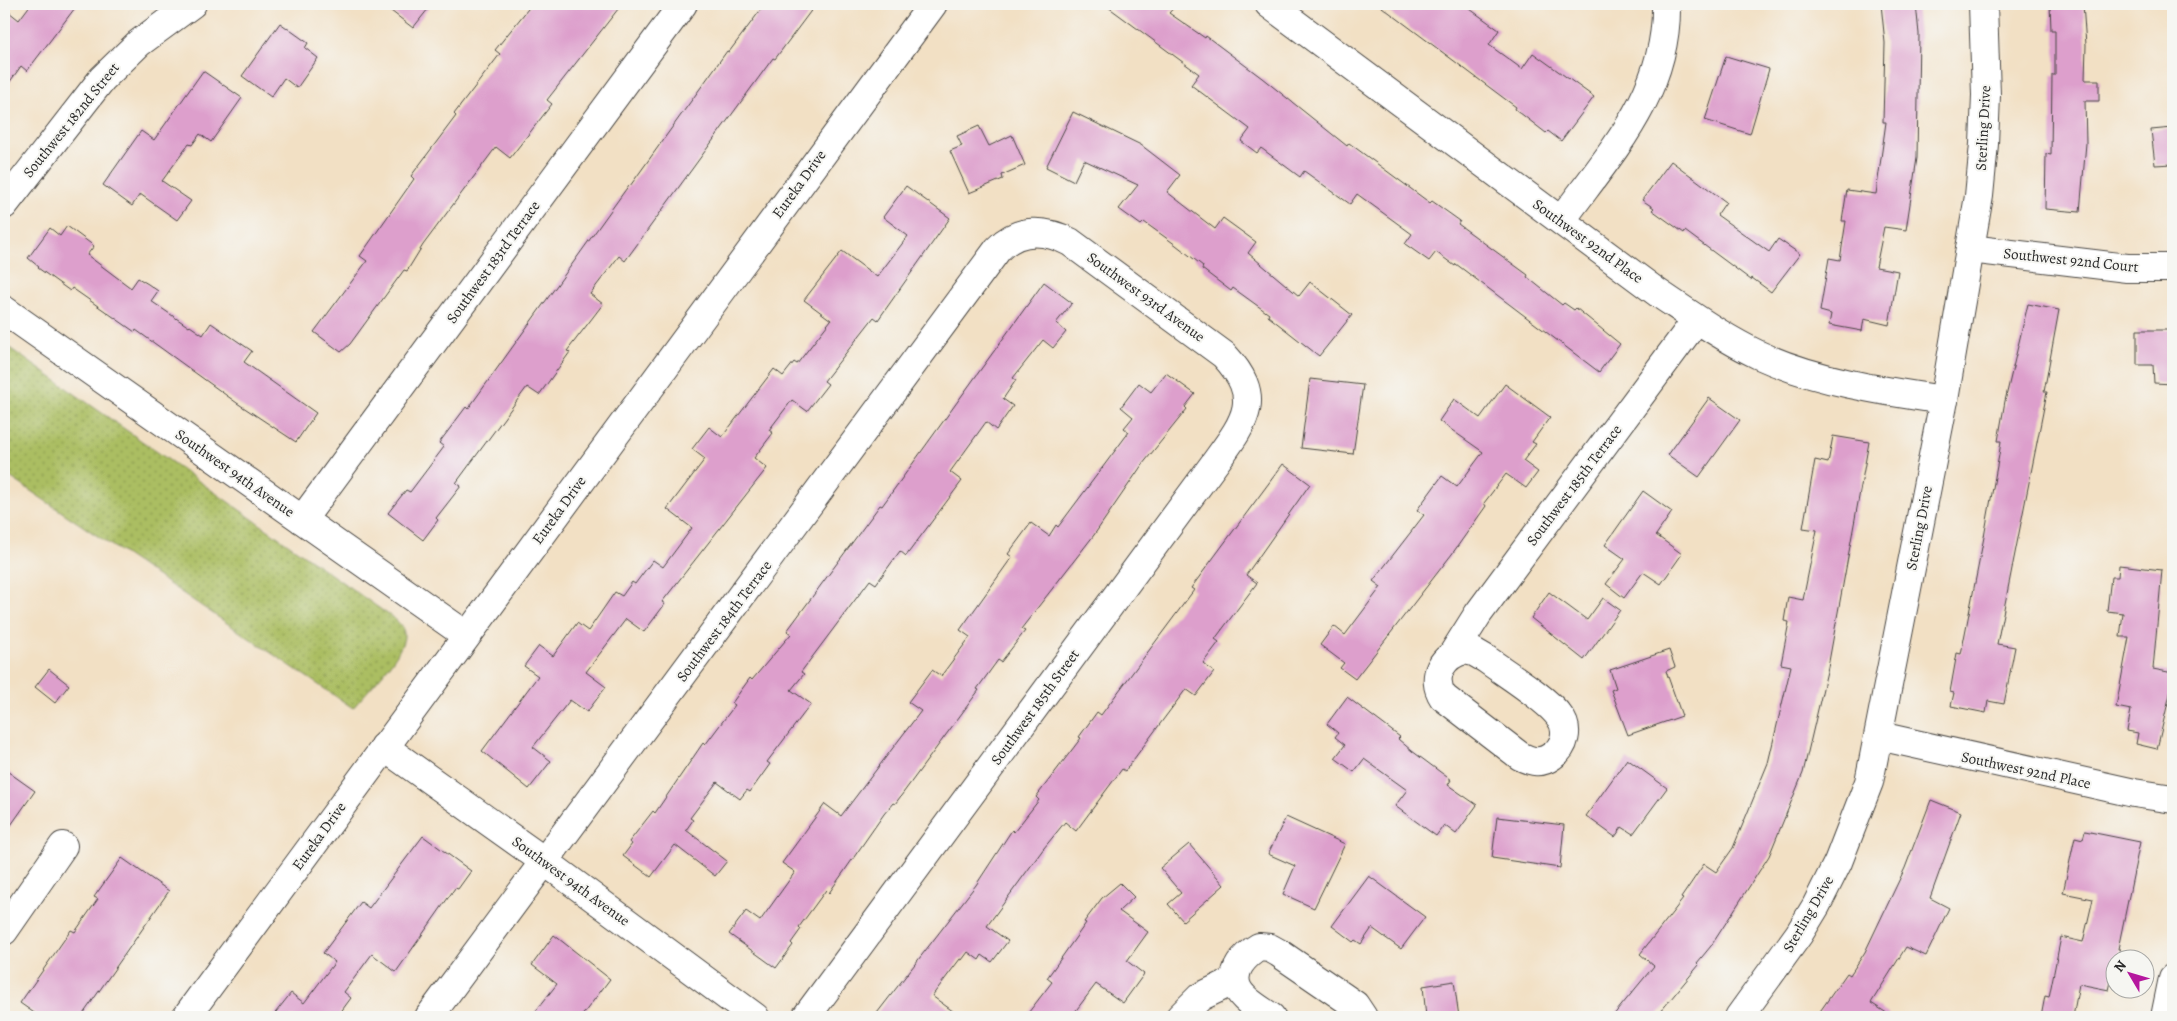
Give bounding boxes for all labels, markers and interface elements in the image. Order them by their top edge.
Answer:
street label: Southwest 182nd Street [18,58,124,182]
street label: Sterling Drive [1971,84,1995,171]
street label: Eureka Drive [767,146,831,222]
street label: Southwest 92nd Place [1529,194,1647,288]
street label: Southwest 183rd Terrace [442,196,545,327]
street label: Southwest 92nd Court [2003,243,2139,277]
street label: Southwest 93rd Avenue [1083,247,1209,347]
street label: Southwest 185th Terrace [1522,420,1626,550]
street label: Southwest 94th Avenue [171,424,299,522]
street label: Eureka Drive [527,472,591,548]
street label: Sterling Drive [1901,484,1937,572]
street label: Southwest 184th Terrace [672,556,776,686]
street label: Southwest 185th Street [986,645,1084,769]
street label: Southwest 92nd Place [1959,747,2093,794]
street label: Eureka Drive [287,798,351,874]
street label: Southwest 94th Avenue [508,831,634,931]
street label: Sterling Drive [1778,872,1838,956]
north arrow [2104,948,2154,998]
text: N [2110,956,2131,976]

